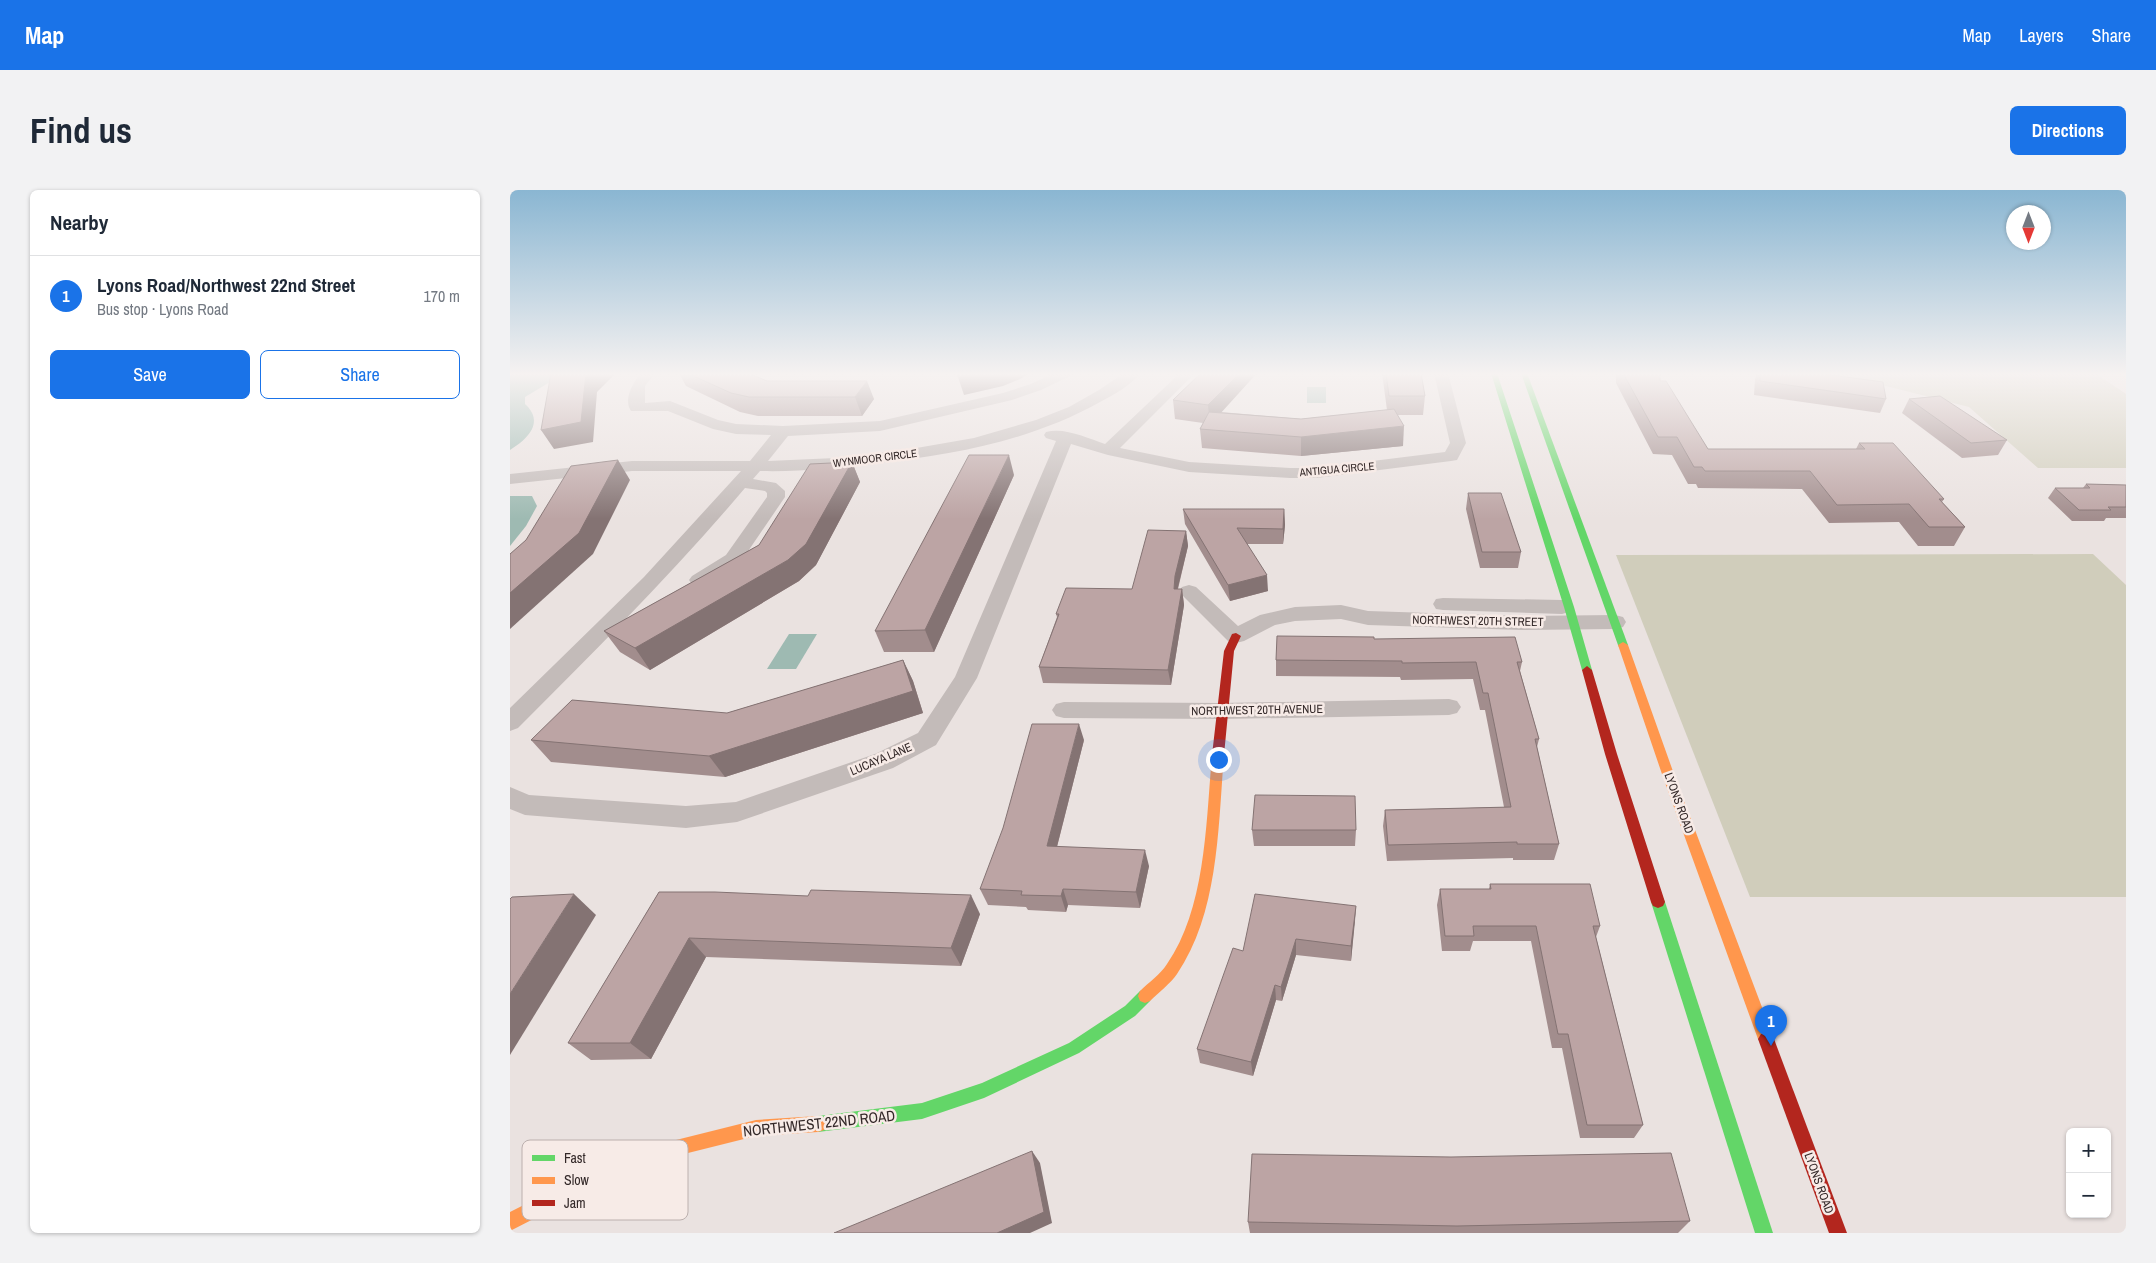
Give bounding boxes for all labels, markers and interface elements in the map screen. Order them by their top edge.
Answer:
text: Map [25,19,64,51]
text: Map [1963,23,1991,48]
text: Layers [2019,23,2064,48]
text: Share [2092,23,2131,48]
button: Directions [2010,106,2126,155]
text: Find us [30,107,132,154]
north arrow [2006,205,2051,250]
text: Nearby [50,208,108,237]
text: Lyons Road/Northwest 22nd Street [97,272,355,298]
text: 1 [62,285,70,307]
text: 170 m [424,285,460,307]
text: Bus stop · Lyons Road [97,298,229,320]
button: Save [50,350,250,399]
button: Share [260,350,460,399]
street label: WYNMOOR CIRCLE [832,446,918,470]
street label: ANTIGUA CIRCLE [1298,459,1375,479]
street label: NORTHWEST 20TH STREET [1412,612,1544,630]
street label: NORTHWEST 20TH AVENUE [1191,701,1323,719]
street label: LUCAYA LANE [848,739,914,779]
your location [1206,747,1232,773]
street label: LYONS ROAD [1661,770,1697,836]
pin: 1 [1755,1005,1787,1046]
street label: NORTHWEST 22ND ROAD [742,1105,896,1141]
map controls [2066,1128,2111,1218]
button: + [2066,1128,2111,1173]
legend [522,1140,688,1220]
text: Fast [564,1149,586,1167]
street label: LYONS ROAD [1801,1150,1837,1216]
text: Slow [564,1171,590,1189]
button: − [2066,1173,2111,1218]
text: Jam [564,1194,586,1212]

